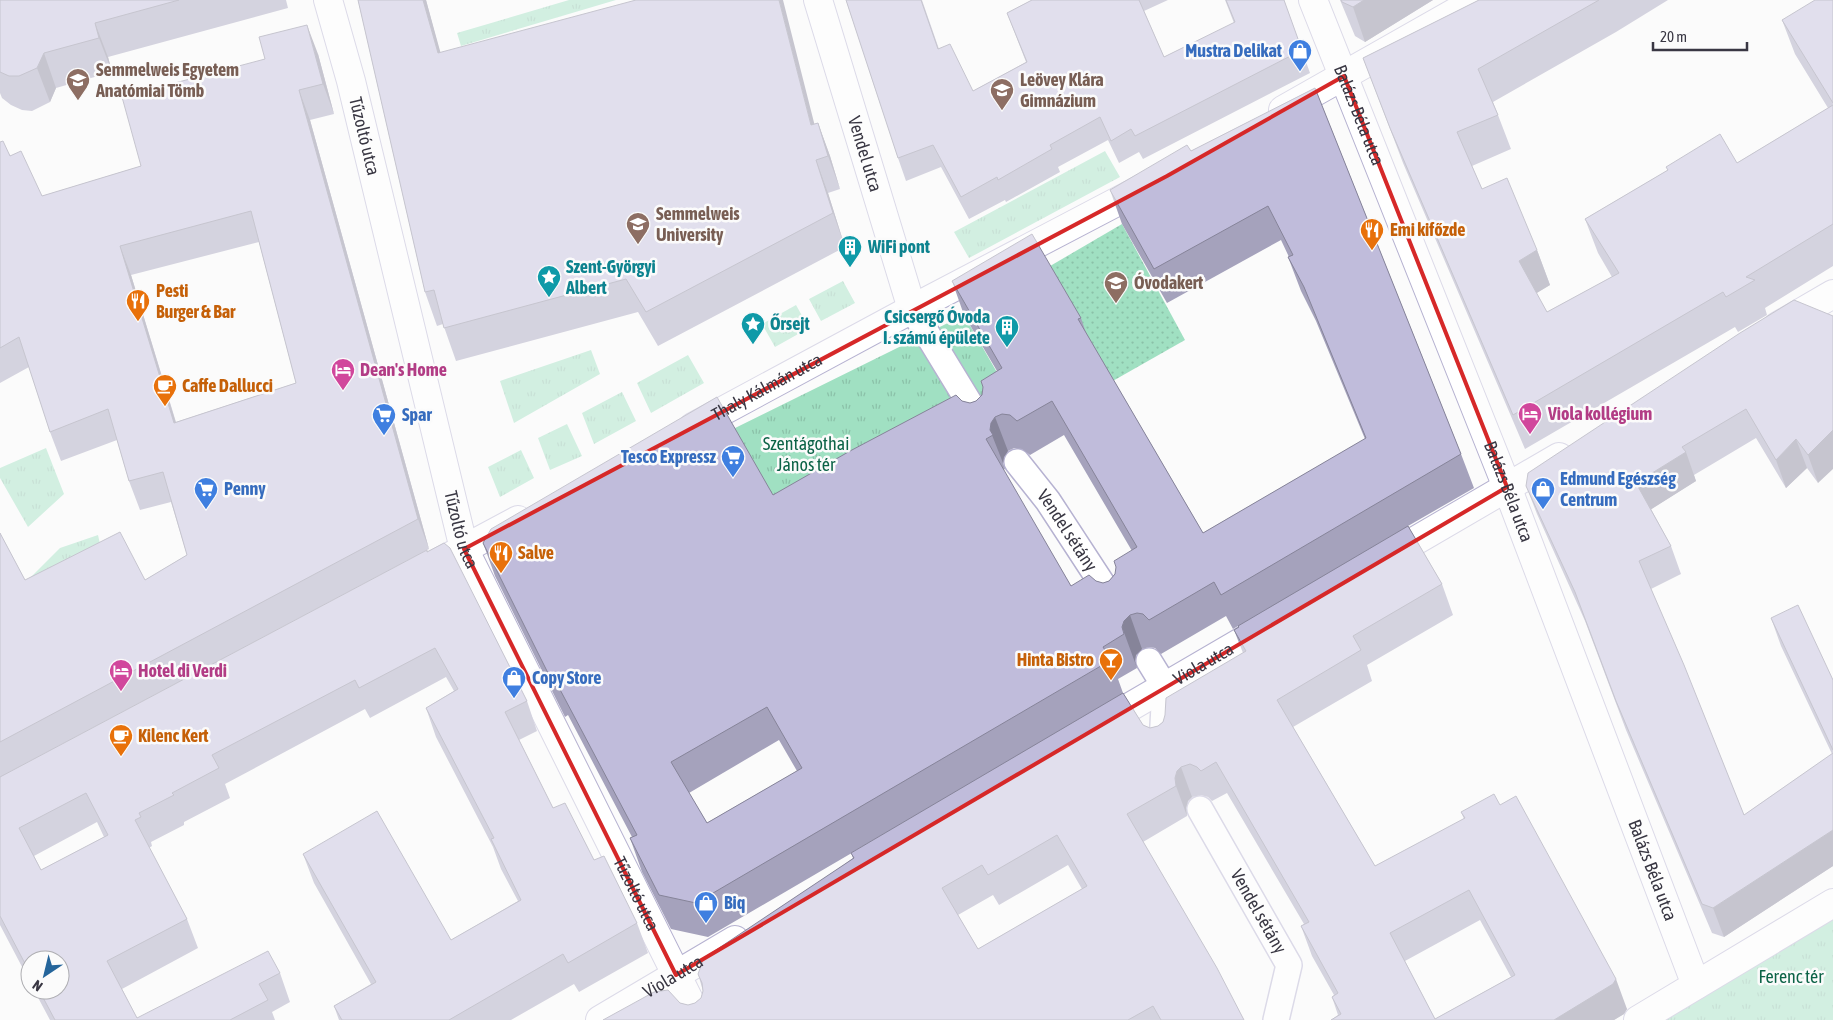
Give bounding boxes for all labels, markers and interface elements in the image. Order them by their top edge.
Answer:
scale bar [1653,20,1747,52]
text: 20 m [1660,28,1687,45]
shop icon: Mustra Delikat [1287,38,1313,72]
place label: Mustra Delikat [1185,40,1283,61]
place label: Semmelweis Egyetem Anatómiai Tömb [95,59,239,101]
street label: Balázs Béla utca [1330,62,1389,168]
school or university icon: Semmelweis Egyetem Anatómiai Tömb [65,67,91,101]
place label: Leövey Klára Gimnázium [1020,69,1104,111]
school or university icon: Leövey Klára Gimnázium [989,77,1015,111]
street label: Tűzoltó utca [345,95,384,177]
street label: Vendel utca [844,114,887,194]
place label: Semmelweis University [656,203,740,245]
school or university icon: Semmelweis University [625,211,651,245]
restaurant icon: Emi kifőzde [1359,217,1385,251]
place label: Emi kifőzde [1390,219,1465,240]
building icon: WiFi pont [837,234,863,268]
place label: WiFi pont [867,236,931,257]
place label: Szent-Györgyi Albert [565,256,656,298]
place icon: Szent-Györgyi Albert [536,264,562,298]
school or university icon: Óvodakert [1103,270,1129,304]
place label: Óvodakert [1134,272,1204,293]
place label: Pesti Burger & Bar [156,280,236,322]
restaurant icon: Pesti Burger & Bar [125,288,151,322]
place label: Csicsergő Óvoda I. számú épülete [883,306,990,348]
place icon: Őrsejt [740,311,766,345]
place label: Őrsejt [770,313,810,334]
building icon: Csicsergő Óvoda I. számú épülete [994,314,1020,348]
street label: Thaly Kálmán utca [708,349,825,425]
hotel icon: Dean's Home [330,357,356,391]
place label: Dean's Home [360,359,447,380]
cafe icon: Caffe Dallucci [152,373,178,407]
place label: Caffe Dallucci [182,375,273,396]
hotel icon: Viola kollégium [1517,401,1543,435]
supermarket icon: Spar [371,402,397,436]
place label: Viola kollégium [1547,403,1652,424]
place label: Spar [402,404,432,425]
park label: Szentágothai János tér [763,433,849,475]
street label: Balázs Béla utca [1480,438,1538,545]
supermarket icon: Tesco Expressz [720,444,746,478]
place label: Tesco Expressz [621,446,717,467]
place label: Edmund Egészség Centrum [1560,468,1676,510]
supermarket icon: Penny [193,476,219,510]
shop icon: Edmund Egészség Centrum [1530,476,1556,510]
place label: Penny [224,478,266,499]
street label: Vendel sétány [1033,485,1102,575]
street label: Tűzoltó utca [440,488,483,572]
restaurant icon: Salve [488,540,514,574]
place label: Salve [518,542,554,563]
street label: Viola utca [1170,638,1237,689]
bar icon: Hinta Bistro [1098,647,1124,681]
place label: Hinta Bistro [1017,649,1094,670]
hotel icon: Hotel di Verdi [108,658,134,692]
place label: Hotel di Verdi [138,660,227,681]
shop icon: Copy Store [501,665,527,699]
place label: Copy Store [532,667,601,688]
cafe icon: Kilenc Kert [108,723,134,757]
place label: Kilenc Kert [138,725,209,746]
street label: Balázs Béla utca [1624,816,1682,923]
street label: Tűzoltó utca [609,853,664,934]
street label: Vendel sétány [1227,865,1291,957]
shop icon: Biq [693,890,719,924]
place label: Biq [724,892,745,913]
north arrow [20,950,70,1000]
street label: Viola utca [639,950,707,1002]
park label: Ferenc tér [1759,966,1824,987]
text: N [30,977,46,995]

